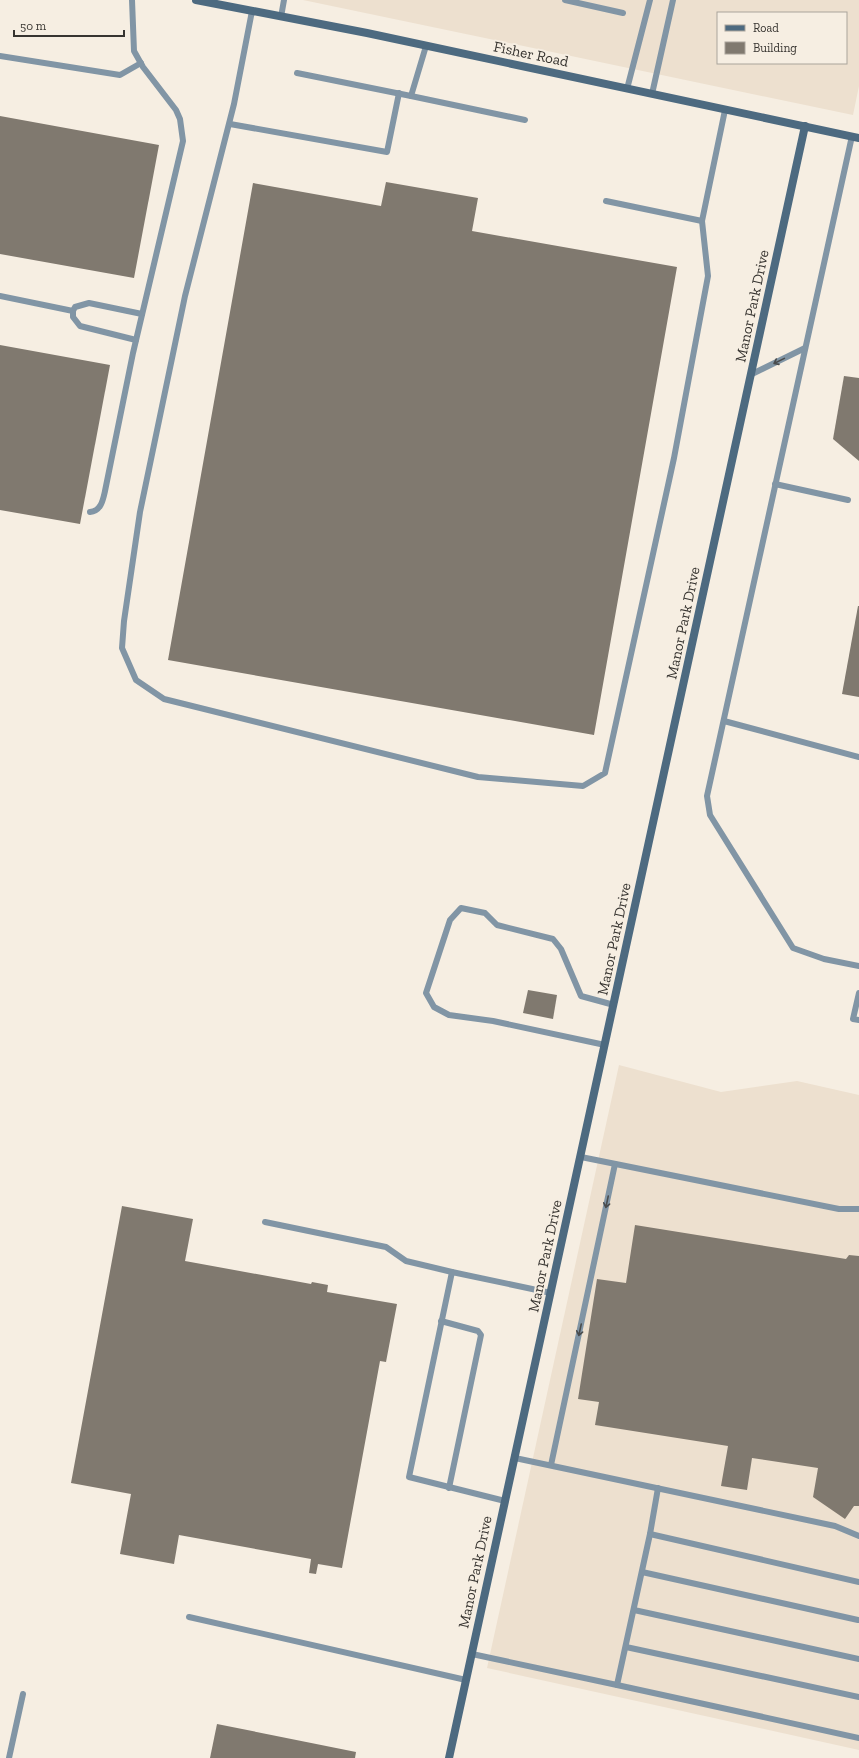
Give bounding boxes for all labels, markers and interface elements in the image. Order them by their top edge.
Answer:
scale bar [14,12,124,38]
legend [717,12,847,64]
text: 50 m [20,19,47,33]
text: Road [753,21,779,35]
street label: Fisher Road [492,37,571,71]
text: Building [753,41,797,55]
street label: Manor Park Drive [731,248,773,364]
one-way arrow [773,358,785,365]
street label: Manor Park Drive [662,565,704,681]
street label: Manor Park Drive [593,881,635,997]
one-way arrow [602,1196,610,1209]
street label: Manor Park Drive [524,1198,566,1314]
one-way arrow [575,1323,583,1336]
street label: Manor Park Drive [454,1514,496,1630]

